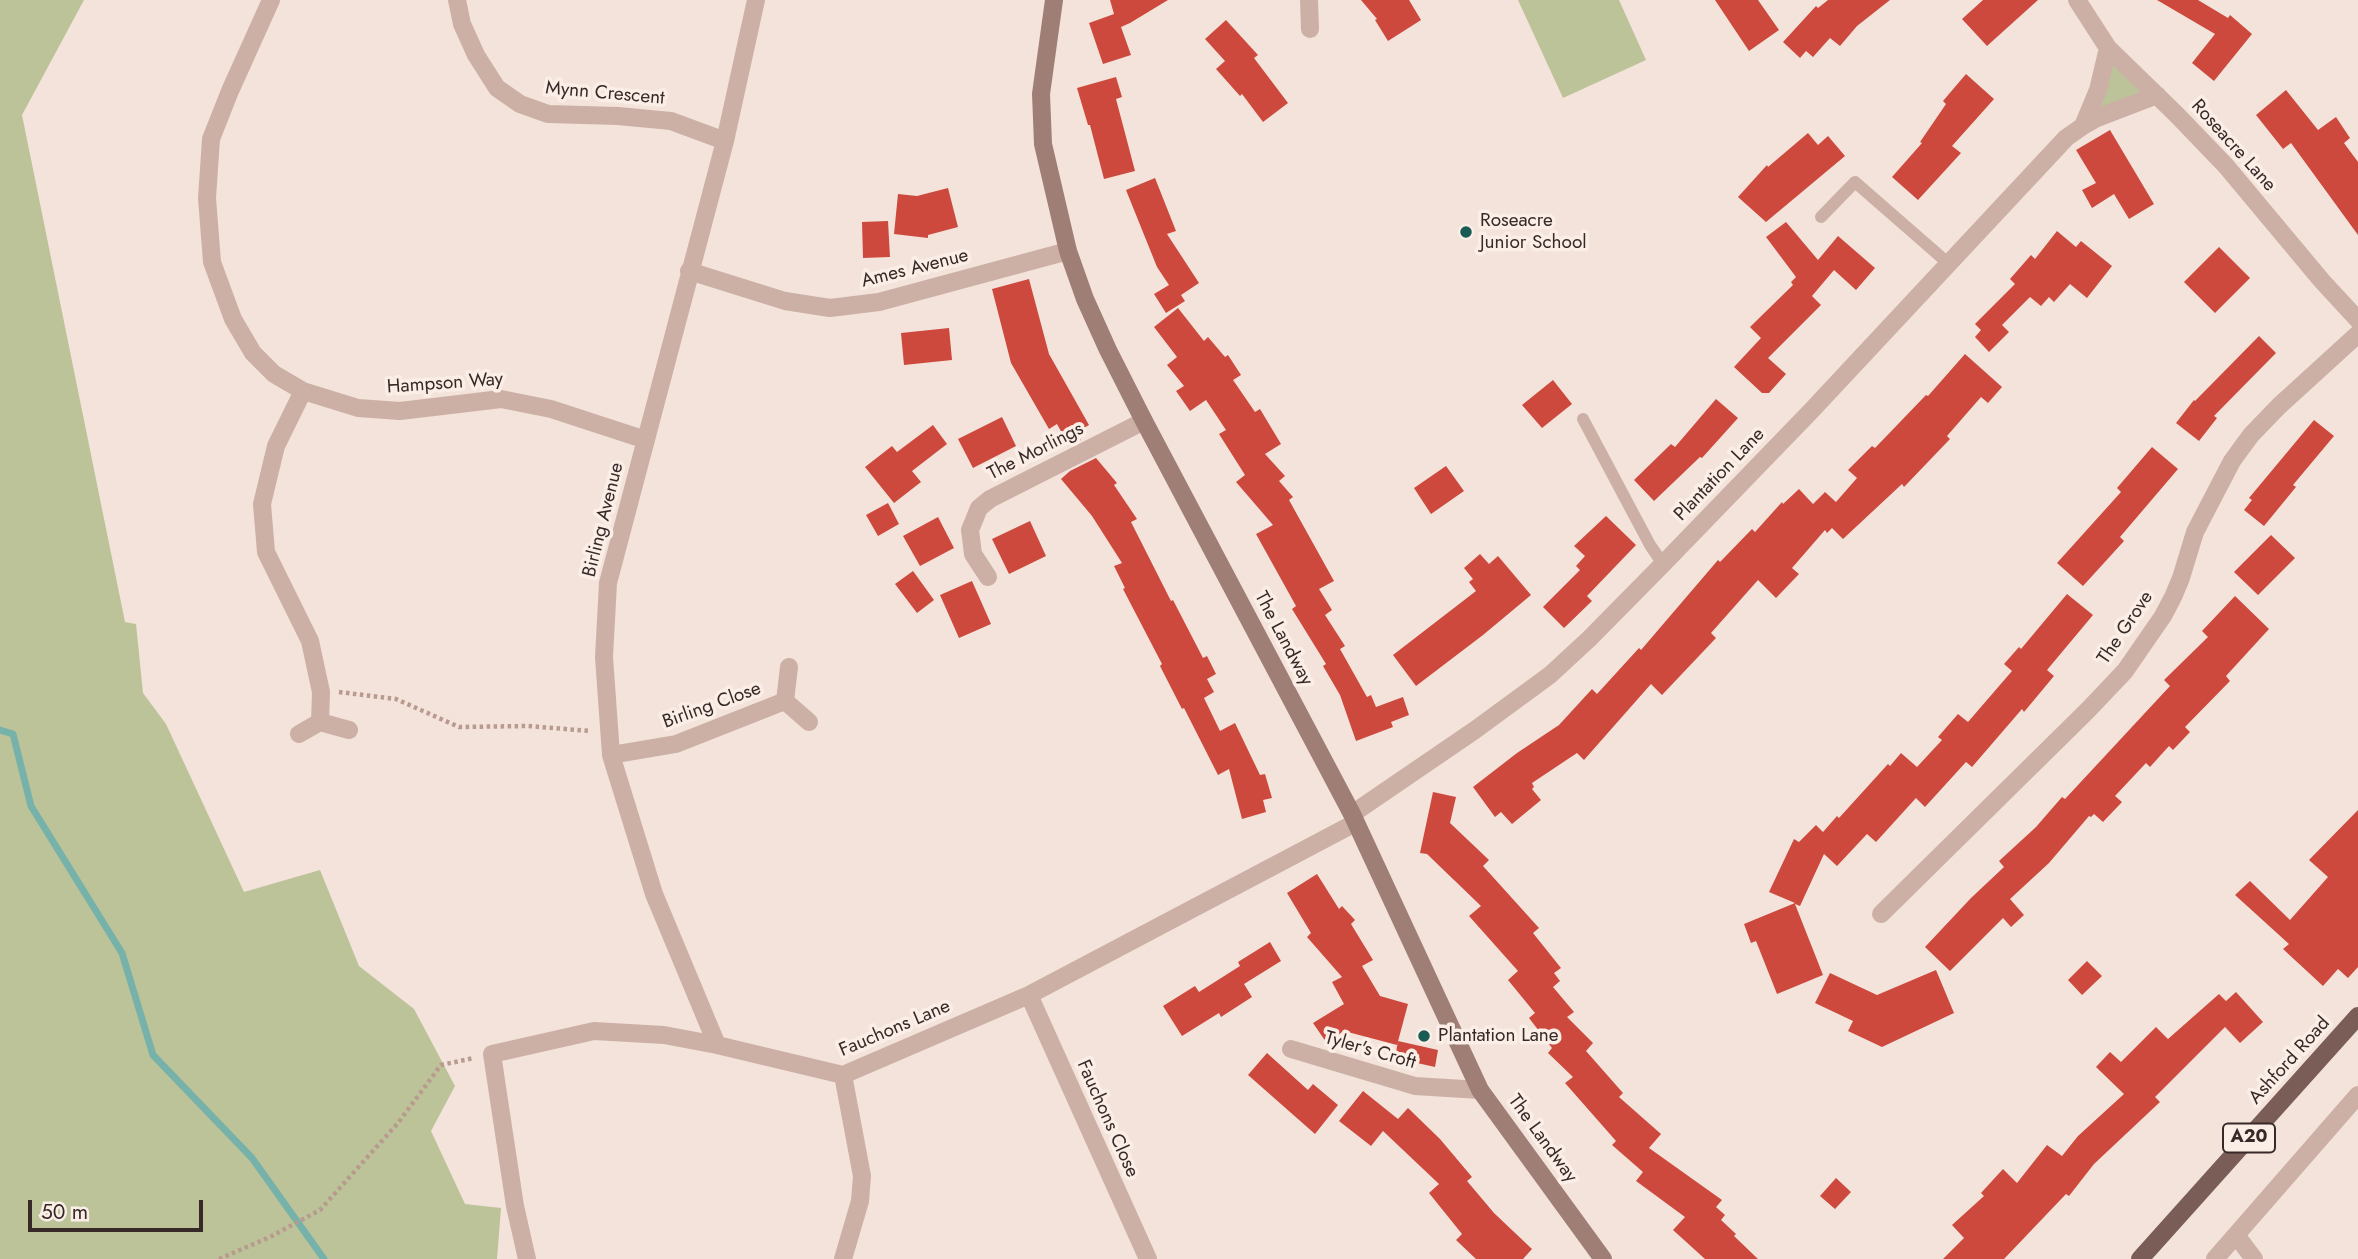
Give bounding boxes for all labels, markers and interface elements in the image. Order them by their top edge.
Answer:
street label: Mynn Crescent [544,77,666,111]
street label: Roseacre Lane [2186,95,2280,197]
place label: Roseacre Junior School [1480,210,1587,254]
marker: Roseacre Junior School [1458,224,1474,240]
street label: Ames Avenue [859,245,971,293]
street label: Hampson Way [386,369,504,399]
street label: The Morlings [984,418,1088,486]
street label: Plantation Lane [1670,424,1770,526]
street label: Birling Avenue [579,460,629,580]
street label: The Grove [2093,587,2159,669]
street label: The Landway [1249,588,1317,690]
street label: Birling Close [660,678,764,734]
street label: Fauchons Lane [836,995,954,1063]
street label: Ashford Road [2245,1012,2335,1110]
place label: Plantation Lane [1438,1025,1559,1047]
street label: Tyler's Croft [1322,1027,1418,1075]
marker: Plantation Lane [1416,1028,1432,1044]
street label: Fauchons Close [1071,1057,1143,1181]
street label: The Landway [1502,1091,1582,1187]
road number: A20 [2223,1124,2275,1153]
scale bar [32,1186,206,1230]
text: 50 m [41,1197,88,1227]

